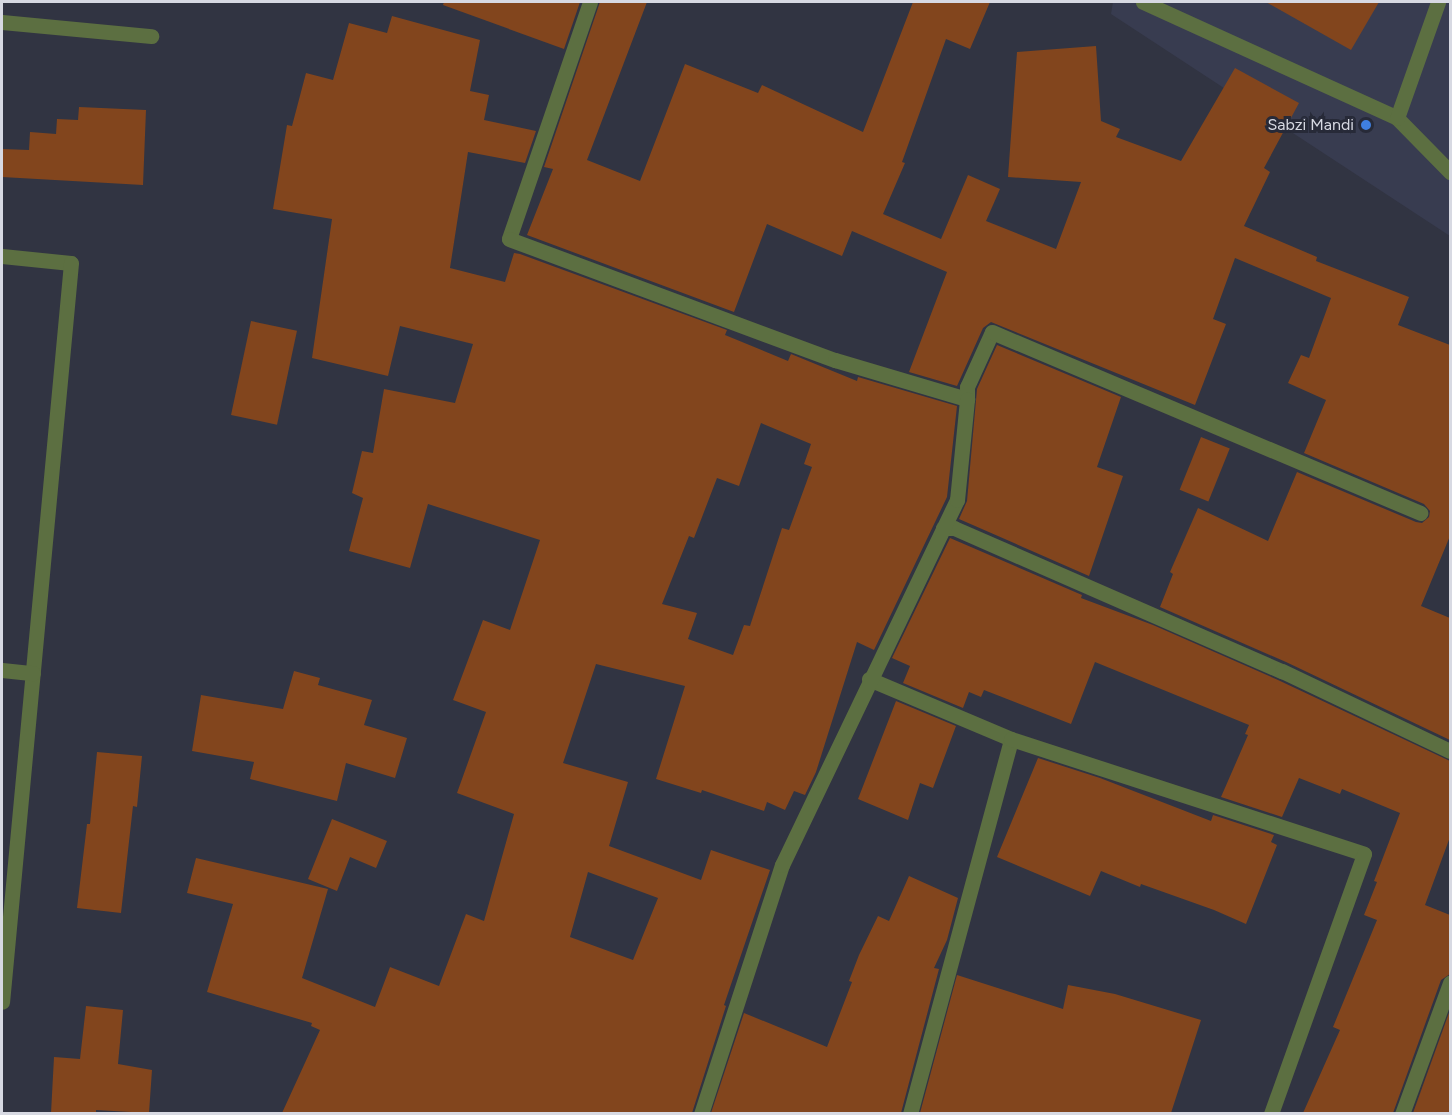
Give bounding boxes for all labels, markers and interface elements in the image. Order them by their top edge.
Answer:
place label: Sabzi Mandi [1267,115,1354,135]
marker: Sabzi Mandi [1359,118,1373,132]

